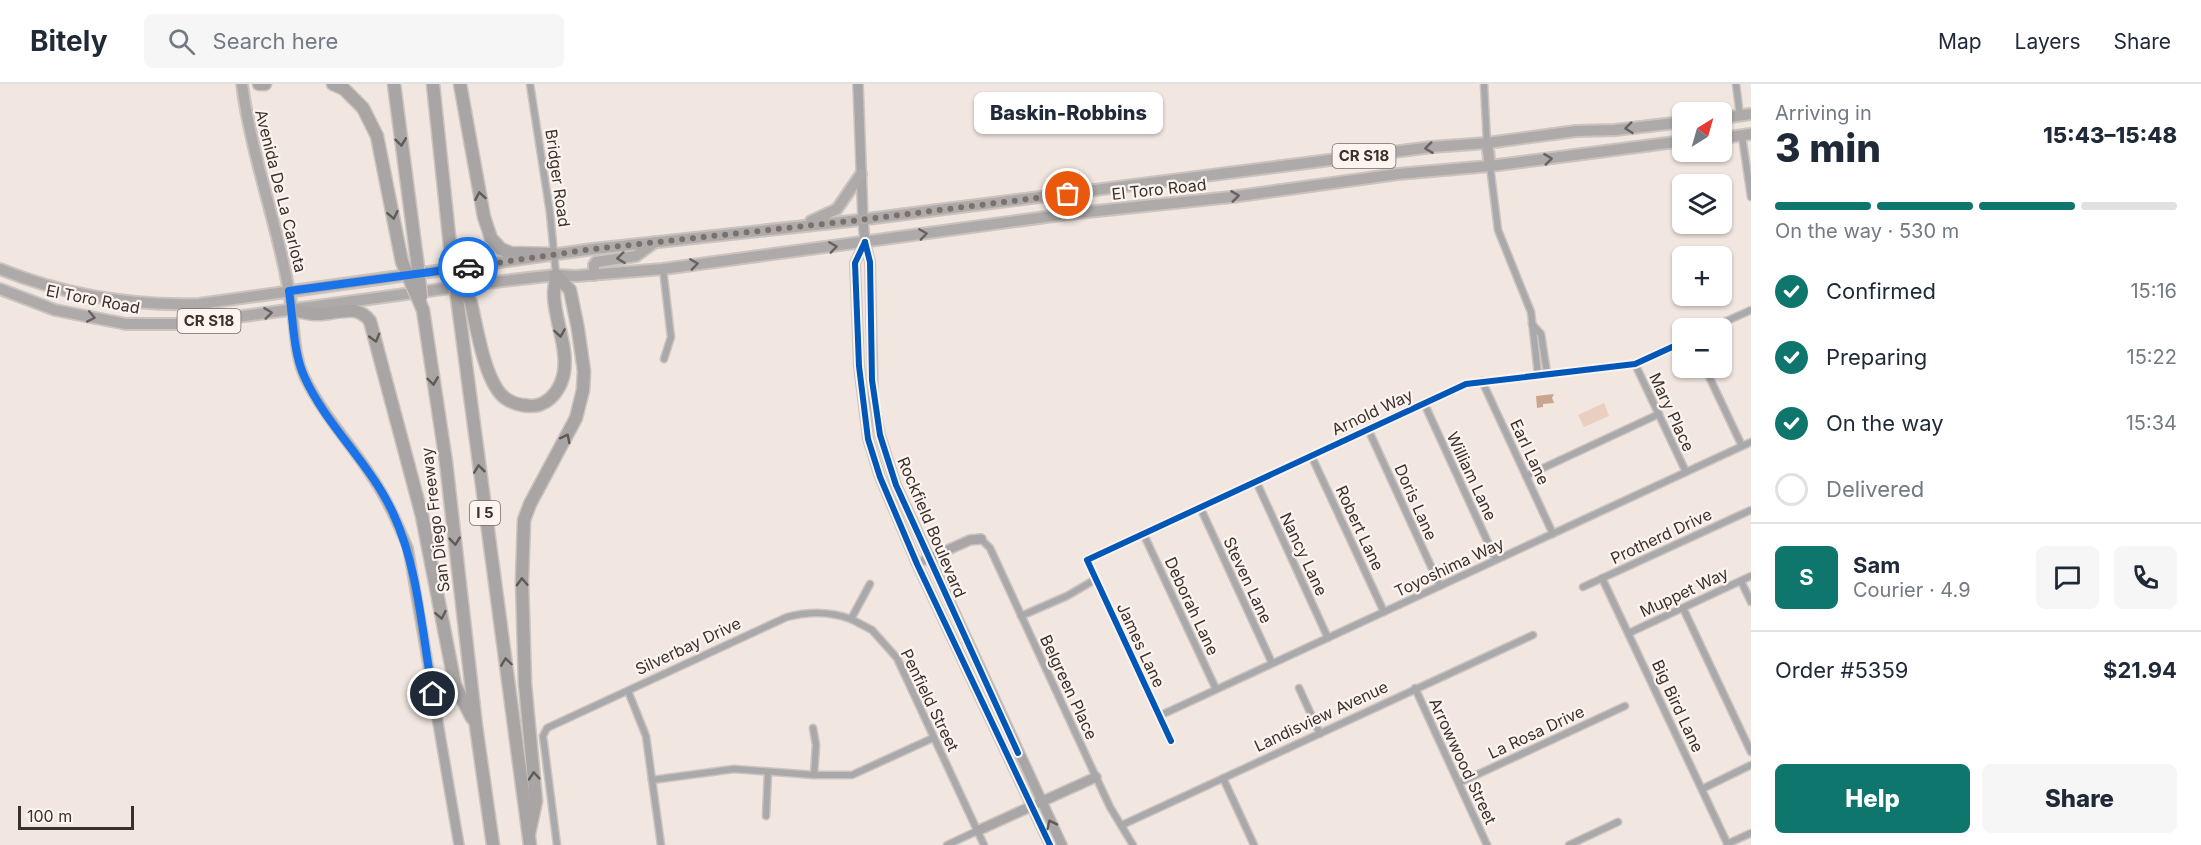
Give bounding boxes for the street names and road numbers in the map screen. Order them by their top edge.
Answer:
street label: Avenida De La Carlota [251,107,311,275]
street label: Bridger Road [541,128,575,228]
road number: CR S18 [1332,144,1396,168]
street label: El Toro Road [1111,174,1207,204]
street label: El Toro Road [44,280,142,318]
road number: CR S18 [178,309,240,333]
street label: Mary Place [1645,369,1699,455]
street label: Arnold Way [1328,385,1416,439]
street label: Earl Lane [1506,416,1554,488]
street label: William Lane [1443,428,1501,524]
street label: San Diego Freeway [416,446,454,594]
street label: Rockfield Boulevard [893,454,971,600]
street label: Doris Lane [1390,461,1442,543]
street label: Robert Lane [1332,482,1388,574]
road number: I 5 [470,501,500,525]
street label: Protherd Drive [1607,504,1715,568]
street label: Nancy Lane [1276,509,1332,599]
street label: Toyoshima Way [1391,533,1507,601]
street label: Steven Lane [1219,534,1277,626]
street label: Deborah Lane [1161,554,1223,658]
street label: Muppet Way [1637,563,1731,621]
street label: James Lane [1113,599,1169,691]
street label: Silverbay Drive [632,613,744,679]
street label: Belgreen Place [1036,631,1102,743]
street label: Penfield Street [897,646,963,754]
street label: Big Bird Lane [1648,657,1708,755]
street label: Landisview Avenue [1251,676,1391,756]
street label: Arrowwood Street [1425,695,1501,827]
street label: La Rosa Drive [1485,701,1587,763]

